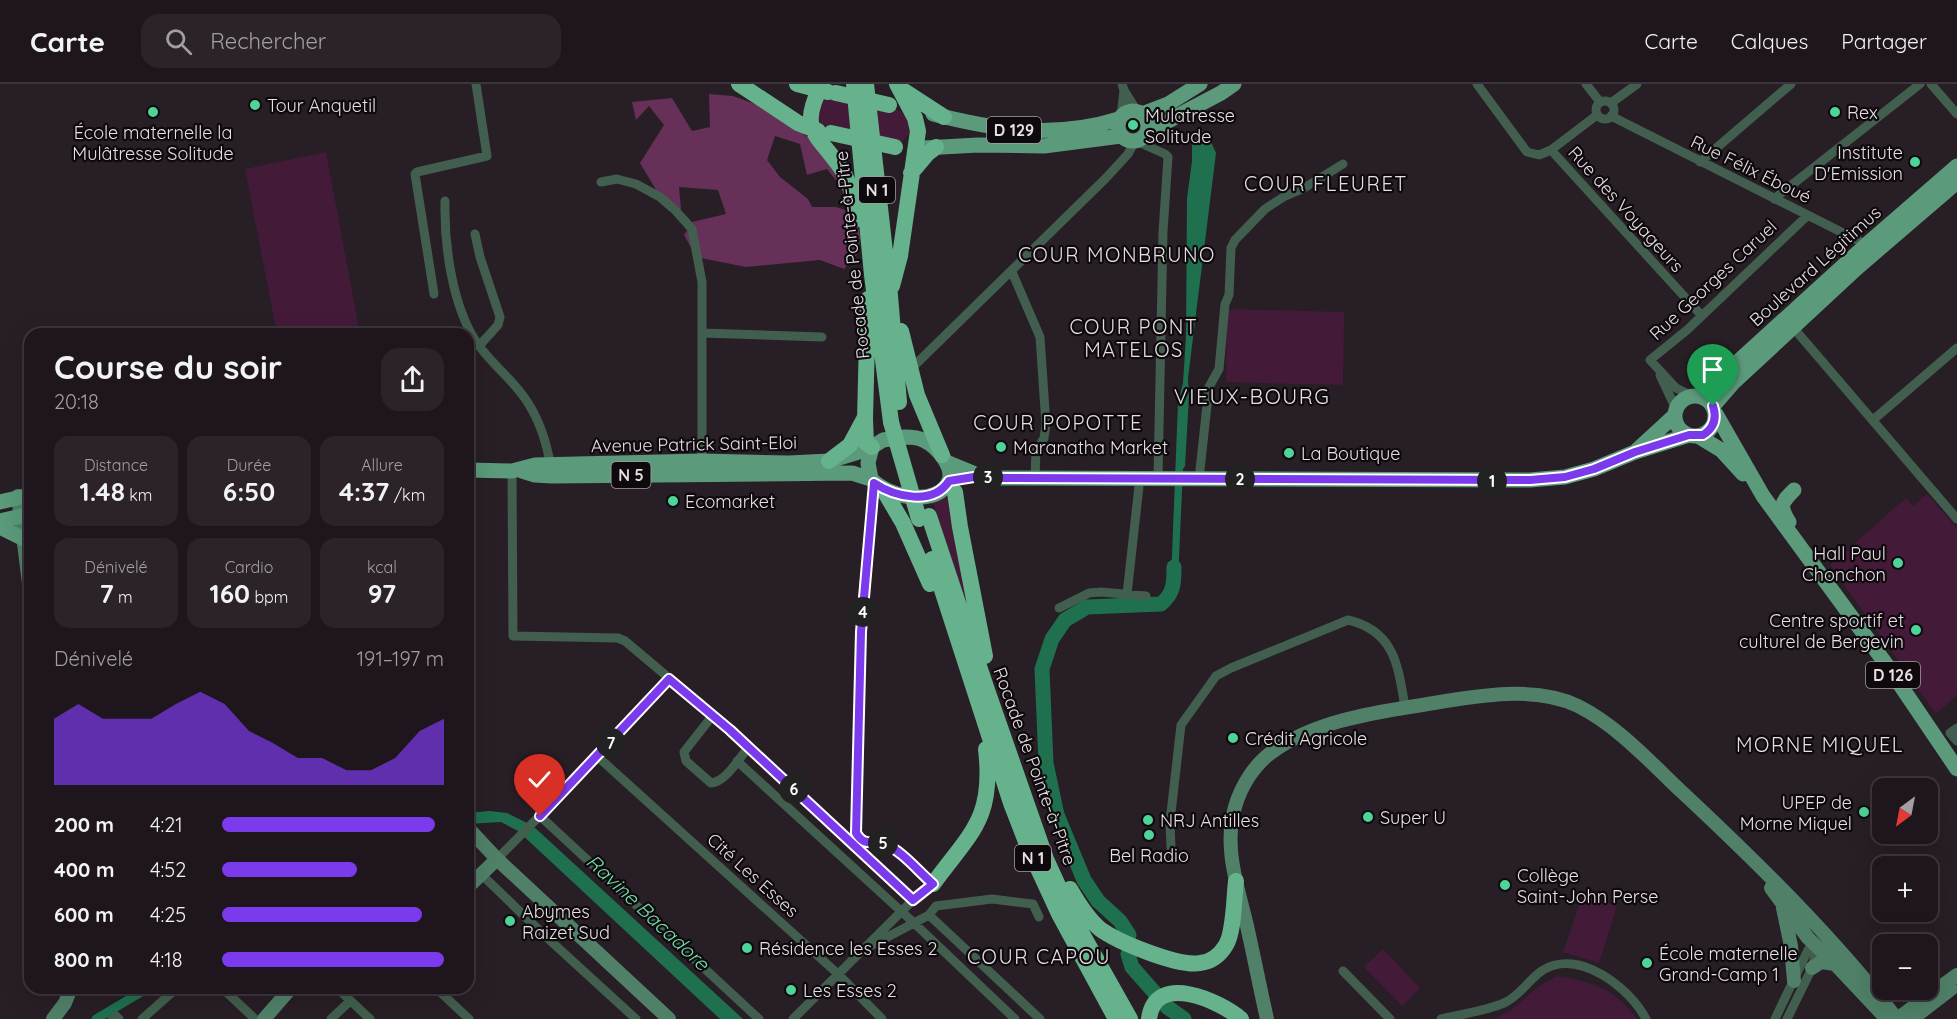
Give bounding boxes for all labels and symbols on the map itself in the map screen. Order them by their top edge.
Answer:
place label: Tour Anquetil [267,94,376,117]
marker: Tour Anquetil [248,98,262,112]
place label: Rex [1847,101,1878,124]
place label: Mulatresse Solitude [1145,104,1235,148]
marker: École maternelle la Mulâtresse Solitude [146,105,160,119]
marker: Rex [1828,105,1842,119]
road number: D 129 [987,117,1041,143]
marker: Mulatresse Solitude [1126,118,1140,132]
place label: École maternelle la Mulâtresse Solitude [72,121,234,165]
street label: Rue Félix Éboué [1687,130,1815,208]
street label: Rue des Voyageurs [1563,141,1689,277]
place label: Institute D'Emission [1814,141,1903,185]
street label: Rocade de Pointe-à-Pitre [830,150,874,360]
marker: Institute D'Emission [1908,155,1922,169]
district label: COUR FLEURET [1244,171,1408,196]
road number: N 1 [859,177,895,203]
street label: Boulevard Légitimus [1744,201,1886,331]
street label: Rue Georges Caruel [1644,215,1782,345]
district label: COUR MONBRUNO [1018,242,1216,267]
district label: COUR PONT MATELOS [1070,314,1198,362]
pin [1687,344,1738,406]
district label: VIEUX-BOURG [1174,383,1330,409]
district label: COUR POPOTTE [973,410,1143,435]
street label: Avenue Patrick Saint-Eloi [591,431,797,457]
place label: Maranatha Market [1013,436,1168,459]
marker: Maranatha Market [994,440,1008,454]
place label: La Boutique [1301,442,1401,465]
marker: La Boutique [1282,446,1296,460]
road number: N 5 [612,462,650,488]
pin: 3 [973,462,1003,492]
pin: 2 [1225,464,1255,494]
pin: 1 [1477,466,1507,496]
place label: Ecomarket [685,490,775,513]
marker: Ecomarket [666,494,680,508]
place label: Hall Paul Chonchon [1802,542,1886,586]
marker: Hall Paul Chonchon [1891,556,1905,570]
pin: 4 [848,597,878,627]
place label: Centre sportif et culturel de Bergevin [1739,609,1904,653]
marker: Centre sportif et culturel de Bergevin [1909,623,1923,637]
road number: D 126 [1866,662,1920,688]
street label: Rocade de Pointe-à-Pitre [988,664,1082,868]
place label: Crédit Agricole [1245,727,1367,750]
pin: 7 [596,728,626,758]
marker: Crédit Agricole [1226,731,1240,745]
district label: MORNE MIQUEL [1736,732,1904,757]
pin [514,754,565,816]
pin: 6 [779,774,809,804]
north arrow [1872,778,1938,844]
place label: UPEP de Morne Miquel [1740,791,1852,835]
marker: UPEP de Morne Miquel [1857,805,1871,819]
place label: Super U [1380,806,1446,829]
place label: NRJ Antilles [1160,809,1259,832]
marker: Super U [1361,810,1375,824]
marker: NRJ Antilles [1141,813,1155,827]
street label: Cité Les Esses [702,828,804,922]
pin: 5 [868,828,898,858]
marker: Bel Radio [1142,828,1156,842]
place label: Bel Radio [1109,844,1189,867]
road number: N 1 [1015,845,1051,871]
water label: Ravine Bacadore [581,849,715,976]
place label: Collège Saint-John Perse [1517,864,1658,908]
marker: Collège Saint-John Perse [1498,878,1512,892]
place label: Abymes Raizet Sud [522,900,610,944]
marker: Abymes Raizet Sud [503,914,517,928]
place label: Résidence les Esses 2 [759,937,937,960]
marker: Résidence les Esses 2 [740,941,754,955]
place label: École maternelle Grand-Camp 1 [1659,942,1798,986]
district label: COUR CAPOU [967,944,1111,969]
marker: École maternelle Grand-Camp 1 [1640,956,1654,970]
place label: Les Esses 2 [803,979,897,1002]
marker: Les Esses 2 [784,983,798,997]

